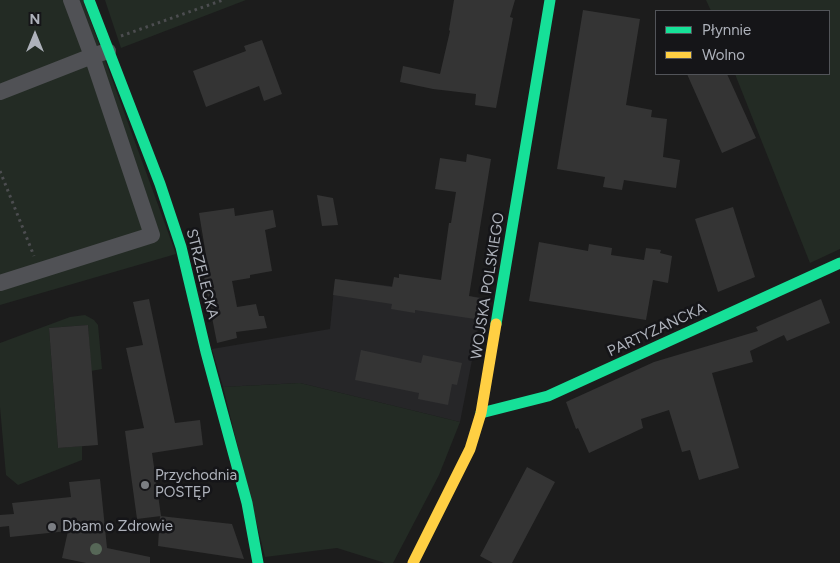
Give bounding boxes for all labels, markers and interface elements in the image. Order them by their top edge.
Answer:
north arrow [10,10,60,60]
legend [655,10,830,75]
text: N [30,11,40,28]
text: Płynnie [702,21,751,39]
text: Wolno [702,46,745,64]
street label: WOJSKA POLSKIEGO [467,211,509,361]
street label: STRZELECKA [182,227,222,321]
street label: PARTYZANCKA [605,299,709,361]
place label: Przychodnia POSTĘP [155,467,237,502]
marker: Przychodnia POSTĘP [139,479,151,491]
place label: Dbam o Zdrowie [62,518,173,536]
marker: Dbam o Zdrowie [46,521,58,533]

